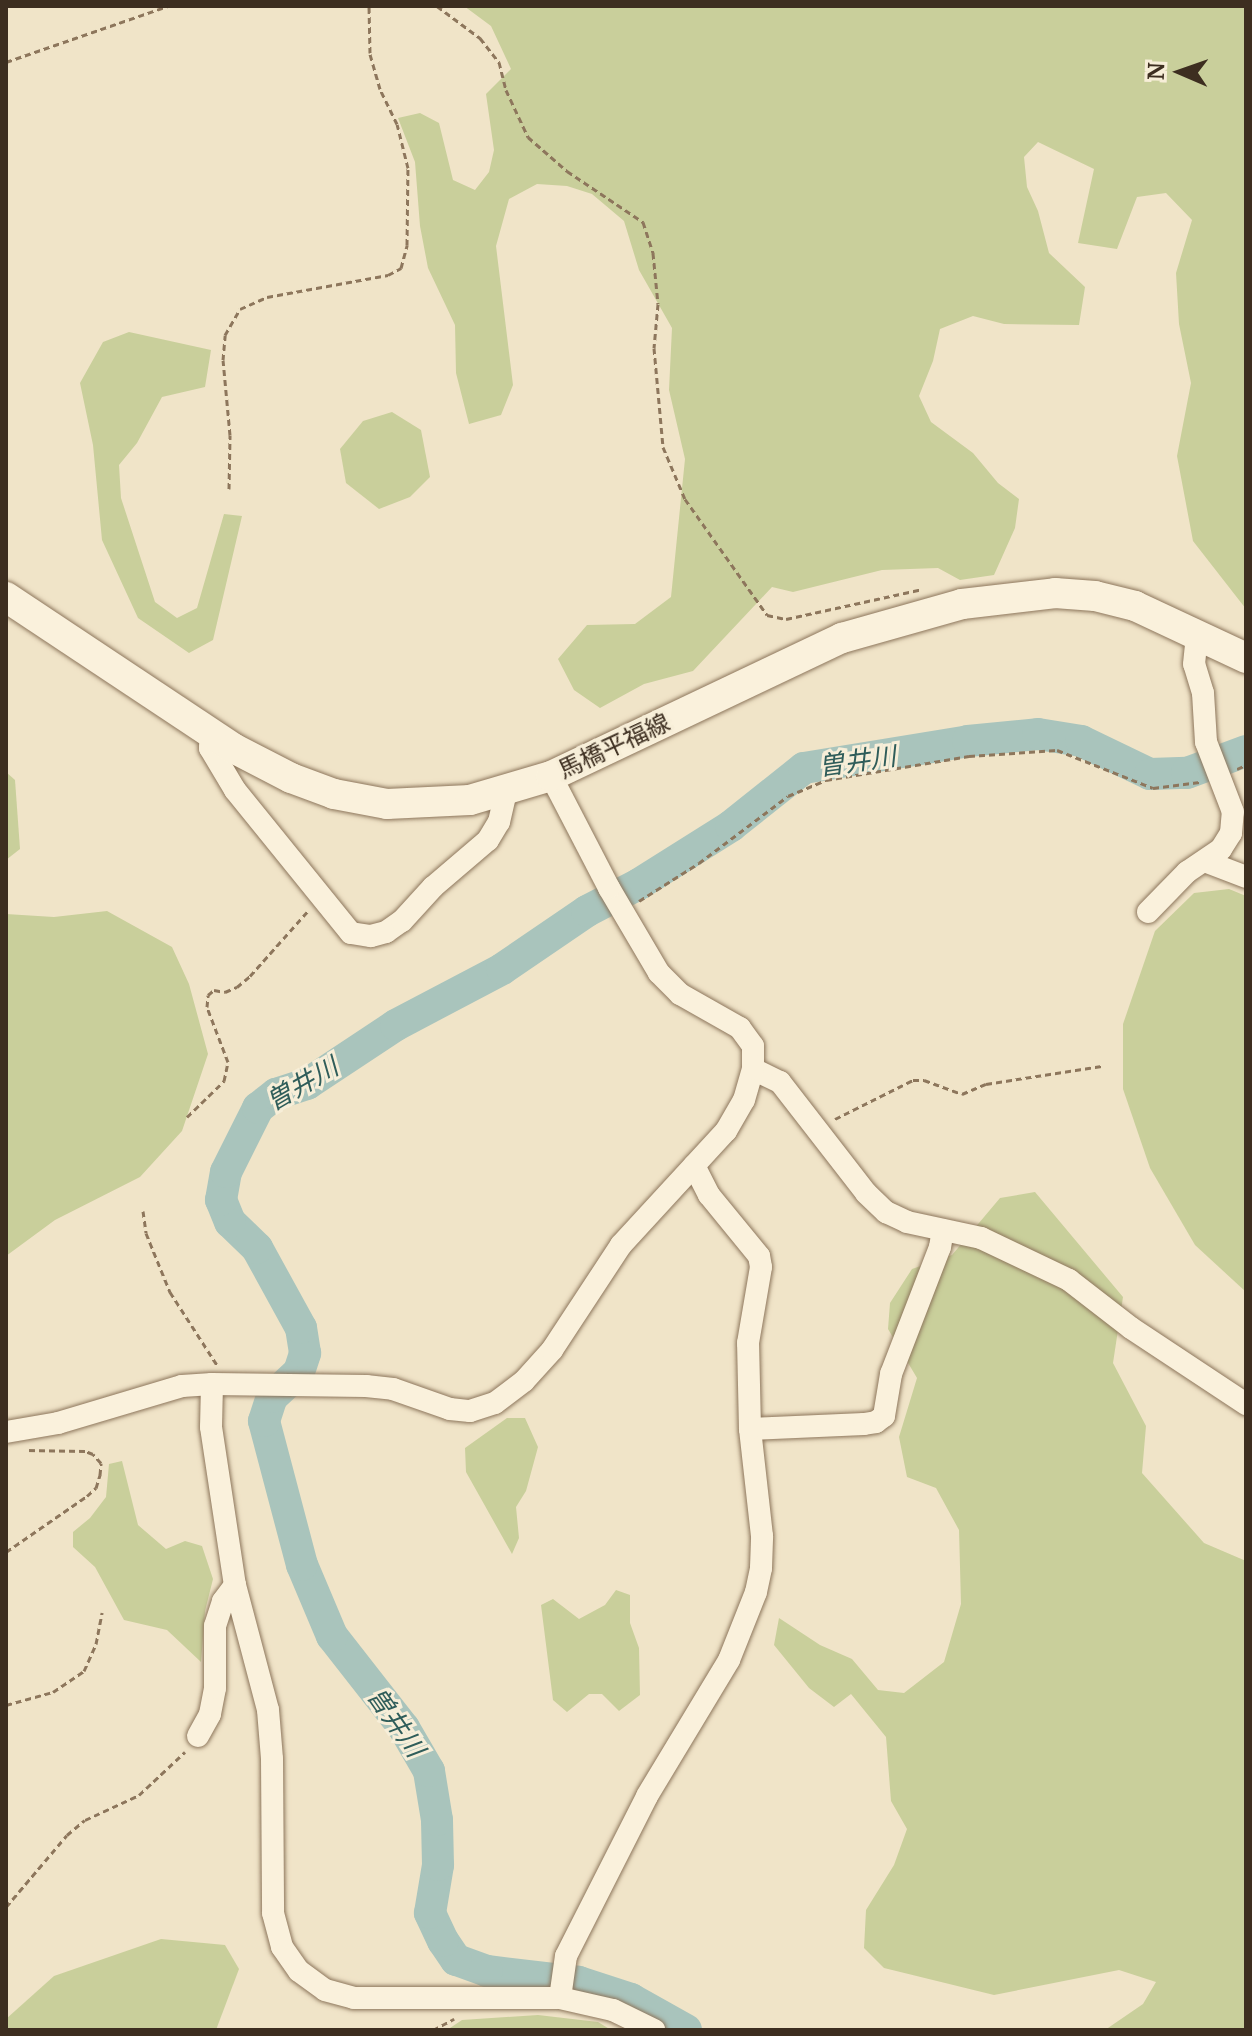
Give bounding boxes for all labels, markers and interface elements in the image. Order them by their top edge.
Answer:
north arrow [1140,32,1220,112]
text: N [1142,62,1170,80]
street label: 馬橋平福線 [554,708,674,784]
water label: 曽井川 [816,740,898,782]
water label: 曽井川 [260,1051,344,1117]
water label: 曽井川 [361,1681,431,1763]

